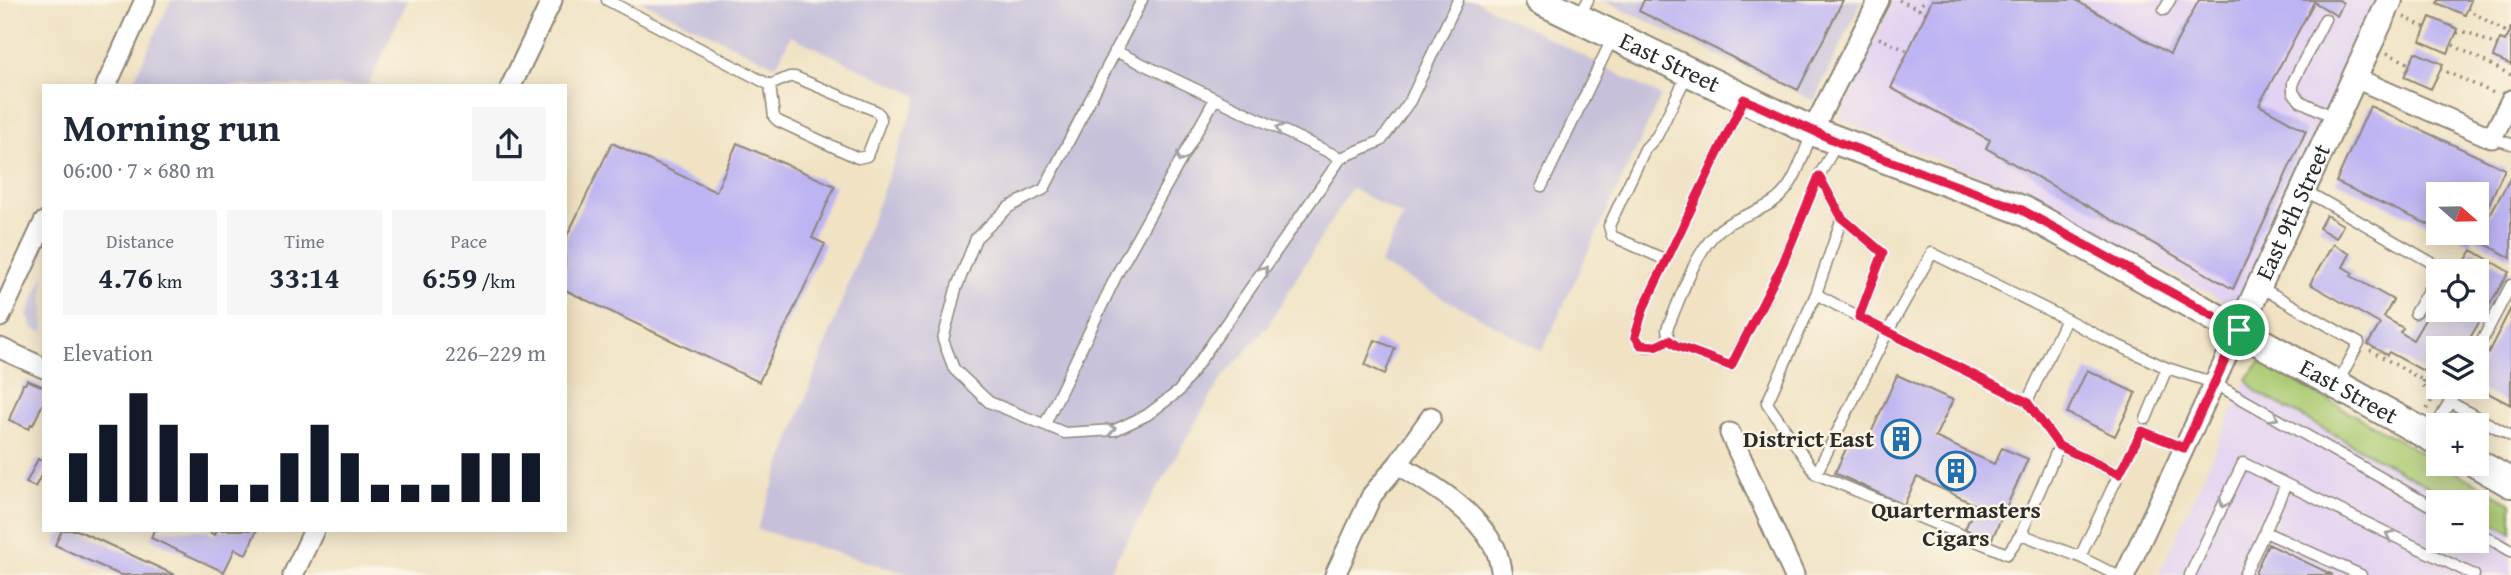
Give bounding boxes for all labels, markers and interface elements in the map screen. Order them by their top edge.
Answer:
street label: East Street [1614,23,1726,101]
text: Morning run [63,99,280,155]
button: share [472,107,546,181]
one-way arrow [1275,124,1287,138]
street label: East 9th Street [2246,137,2339,285]
one-way arrow [1176,151,1189,163]
text: 06:00 · 7 × 680 m [63,153,215,186]
north arrow [2426,182,2488,245]
map controls [2426,182,2489,553]
text: Distance [106,227,174,255]
text: Time [284,227,325,255]
text: Pace [451,227,487,255]
text: 4.76 [98,255,153,299]
text: 33:14 [269,255,340,299]
text: 6:59 [422,255,477,299]
button: locate [2426,259,2489,322]
one-way arrow [1256,265,1268,278]
text: km [153,267,182,295]
text: /km [477,267,516,295]
pin [2209,300,2269,360]
icon: arrive [2220,311,2258,349]
text: Elevation [63,336,153,369]
text: 226–229 m [445,336,546,369]
button: layers [2426,336,2489,399]
street label: East Street [2293,350,2405,433]
one-way arrow [2266,409,2279,422]
button: + [2426,413,2489,476]
building icon: District East [1880,418,1922,460]
place label: District East [1743,421,1874,456]
one-way arrow [1105,422,1117,437]
building icon: Quartermasters Cigars [1935,450,1977,492]
button: − [2426,490,2489,553]
place label: Quartermasters Cigars [1871,492,2041,555]
one-way arrow [2218,496,2232,508]
one-way arrow [2385,530,2397,544]

